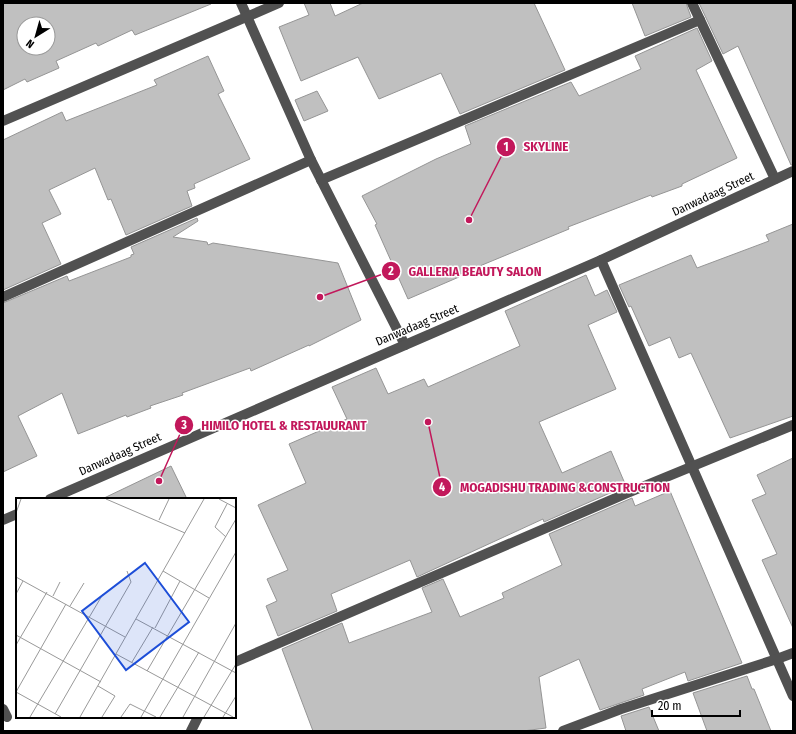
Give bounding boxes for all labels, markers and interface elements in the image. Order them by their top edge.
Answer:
north arrow [16,16,56,56]
text: N [24,36,37,51]
callout: SKYLINE [496,134,577,159]
text: SKYLINE [524,139,568,154]
text: 1 [503,140,509,154]
street label: Danwadaag Street [670,169,756,219]
callout: GALLERIA BEAUTY SALON [381,259,550,284]
text: 2 [387,264,394,278]
text: GALLERIA BEAUTY SALON [409,264,542,279]
street label: Danwadaag Street [373,301,461,349]
callout: HIMILO HOTEL & RESTAUURANT [174,413,375,438]
text: 3 [180,418,187,432]
text: HIMILO HOTEL & RESTAUURANT [201,418,367,433]
street label: Danwadaag Street [77,430,163,478]
callout: MOGADISHU TRADING &CONSTRUCTION [432,475,678,500]
text: 4 [439,480,445,494]
text: MOGADISHU TRADING &CONSTRUCTION [460,480,670,495]
inset map [16,498,236,718]
scale bar [652,692,740,718]
text: 20 m [658,699,682,713]

